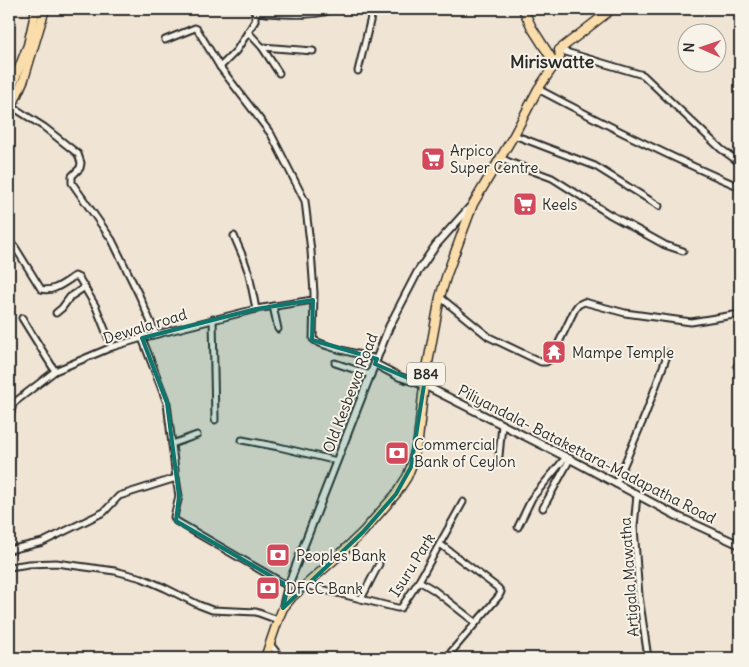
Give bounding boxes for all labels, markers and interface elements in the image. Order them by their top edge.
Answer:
north arrow [676,22,726,72]
text: N [680,42,698,53]
district label: Miriswatte [510,50,594,73]
place label: Arpico Super Centre [450,141,538,177]
supermarket icon: Arpico Super Centre [420,146,446,172]
supermarket icon: Keels [512,191,538,217]
place label: Keels [542,195,577,214]
street label: Dewala road [101,304,189,348]
street label: Old Kesbewa Road [318,330,382,456]
temple icon: Mampe Temple [541,339,567,365]
place label: Mampe Temple [572,343,674,362]
road number: B84 [407,362,445,386]
street label: Piliyandala- Batakettara-Madapatha Road [455,380,719,528]
place label: Commercial Bank of Ceylon [414,435,516,471]
bank icon: Commercial Bank of Ceylon [384,440,410,466]
street label: Artigala Mawatha [615,516,643,637]
street label: Isuru Park [385,529,439,600]
bank icon: Peoples Bank [265,542,291,568]
place label: Peoples Bank [296,546,386,565]
bank icon: DFCC Bank [255,575,281,601]
place label: DFCC Bank [286,579,363,598]

